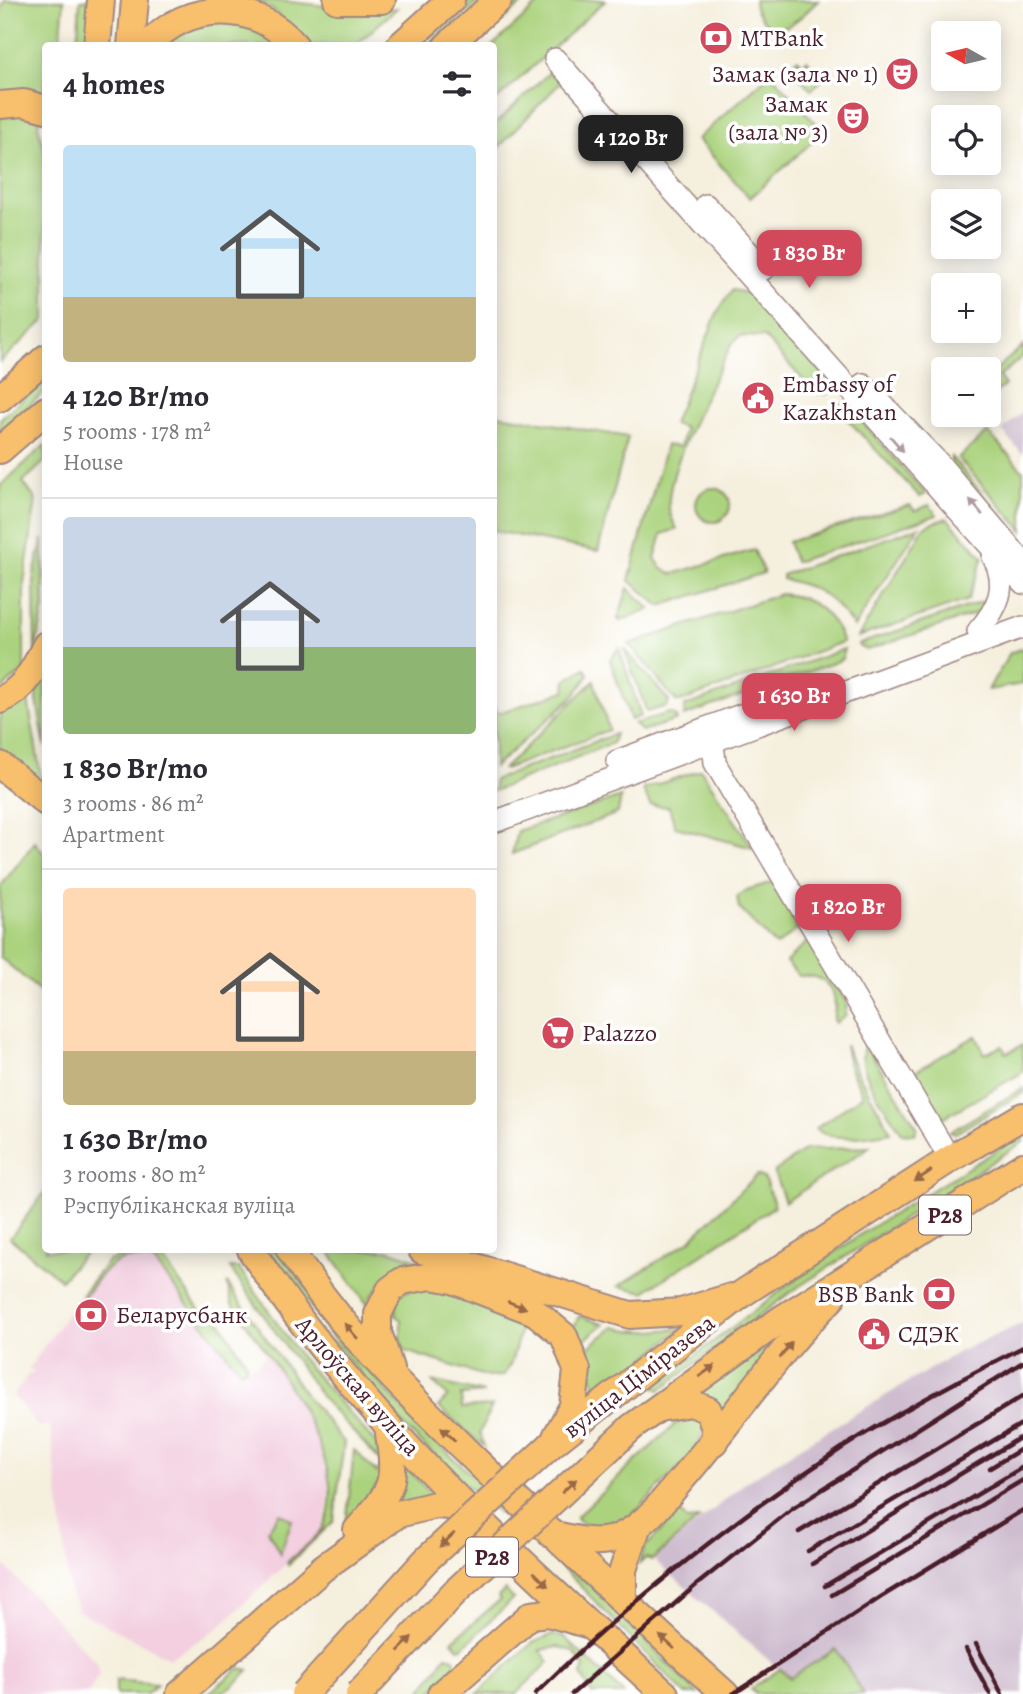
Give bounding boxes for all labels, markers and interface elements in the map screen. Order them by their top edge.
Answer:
bank icon: MTBank [697,19,735,57]
north arrow [931,21,1001,91]
map controls [931,21,1001,427]
place label: MTBank [740,22,824,54]
theatre icon: Замак (зала № 1) [883,55,921,93]
place label: Замак (зала № 1) [712,58,878,90]
text: 4 homes [63,64,165,104]
icon: filters [438,65,476,103]
place label: Замак (зала № 3) [728,88,828,148]
theatre icon: Замак (зала № 3) [834,99,872,137]
button: locate [931,105,1001,175]
pin: 4 120 Br [559,116,703,175]
text: 4 120 Br [594,122,668,153]
button: layers [931,189,1001,259]
icon: home [207,191,333,317]
pin: 1 830 Br [737,230,881,290]
text: 1 830 Br [773,237,845,268]
button: + [931,273,1001,343]
button: − [931,357,1001,427]
place label: Embassy of Kazakhstan [782,368,897,428]
text: 4 120 Br/mo [63,376,209,416]
public building icon: Embassy of Kazakhstan [739,379,777,417]
text: 5 rooms · 178 m² [63,416,211,447]
one-way arrow [889,435,905,452]
text: House [63,447,123,478]
one-way arrow [969,499,984,516]
icon: home [207,563,333,689]
pin: 1 630 Br [722,674,866,733]
text: 1 630 Br [758,680,830,711]
text: 1 830 Br/mo [63,748,208,788]
text: 3 rooms · 86 m² [63,788,204,819]
text: Apartment [63,819,165,850]
pin: 1 820 Br [776,884,920,944]
text: 1 820 Br [811,891,885,922]
icon: home [207,934,333,1060]
supermarket icon: Palazzo [539,1014,577,1052]
place label: Palazzo [582,1017,657,1049]
text: 1 630 Br/mo [63,1119,208,1159]
text: 3 rooms · 80 m² [63,1159,205,1190]
one-way arrow [913,1170,932,1183]
text: Рэспубліканская вуліца [63,1190,295,1221]
road number: Р28 [919,1196,971,1234]
bank icon: BSB Bank [920,1275,958,1313]
place label: BSB Bank [817,1278,914,1310]
bank icon: Беларусбанк [72,1296,110,1334]
place label: Беларусбанк [116,1299,247,1331]
one-way arrow [506,1299,527,1310]
street label: вуліца Ціміразева [557,1307,721,1445]
street label: Арлоўская вуліца [288,1309,428,1463]
public building icon: СДЭК [855,1315,893,1353]
place label: СДЭК [898,1318,959,1350]
one-way arrow [344,1323,359,1340]
one-way arrow [779,1340,793,1359]
one-way arrow [698,1364,716,1378]
one-way arrow [440,1426,457,1443]
one-way arrow [560,1478,578,1494]
one-way arrow [438,1532,456,1548]
road number: Р28 [466,1538,518,1576]
one-way arrow [533,1571,550,1588]
one-way arrow [658,1634,676,1650]
one-way arrow [397,1636,413,1653]

